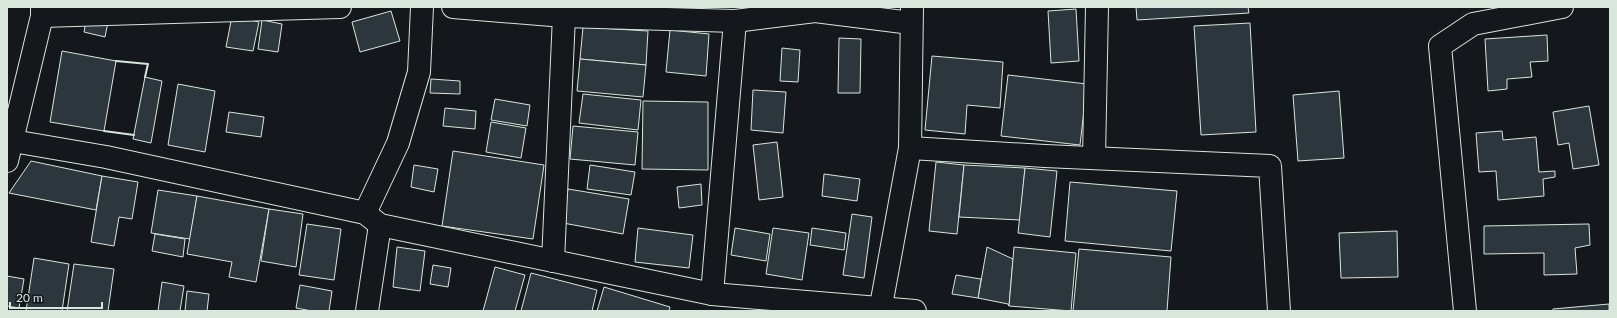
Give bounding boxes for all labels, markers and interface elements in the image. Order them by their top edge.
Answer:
scale bar [10,284,102,310]
text: 20 m [16,290,43,305]

